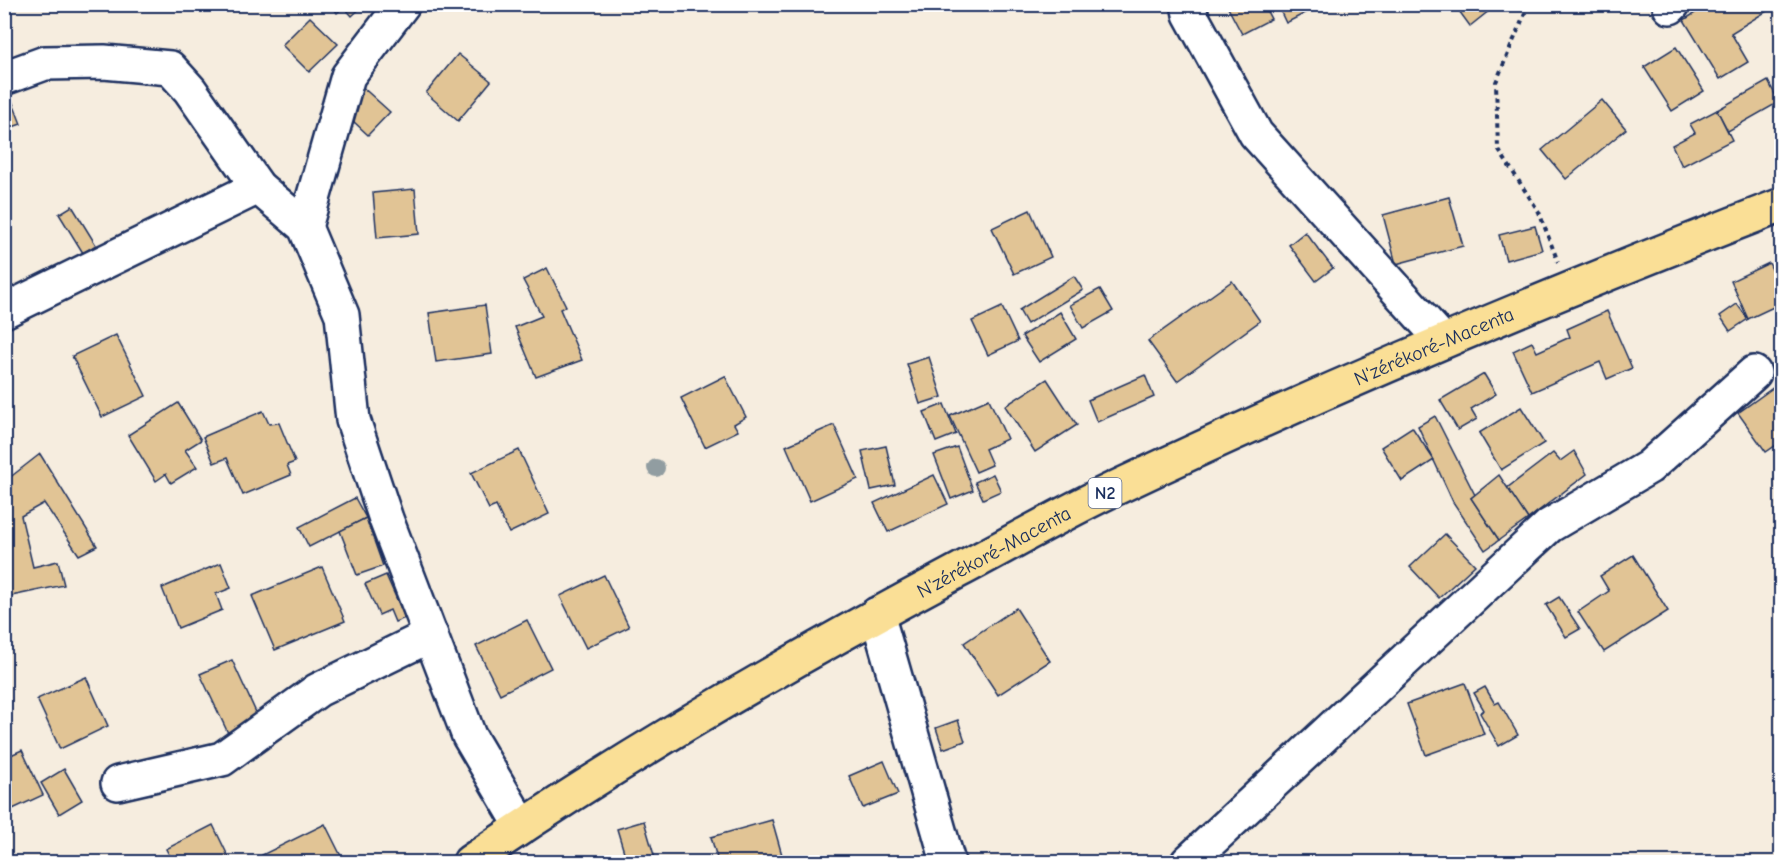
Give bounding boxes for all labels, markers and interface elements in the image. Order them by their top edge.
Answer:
street label: N'zérékoré-Macenta [1350,302,1517,390]
road number: N2 [1088,478,1122,508]
street label: N'zérékoré-Macenta [913,501,1074,602]

